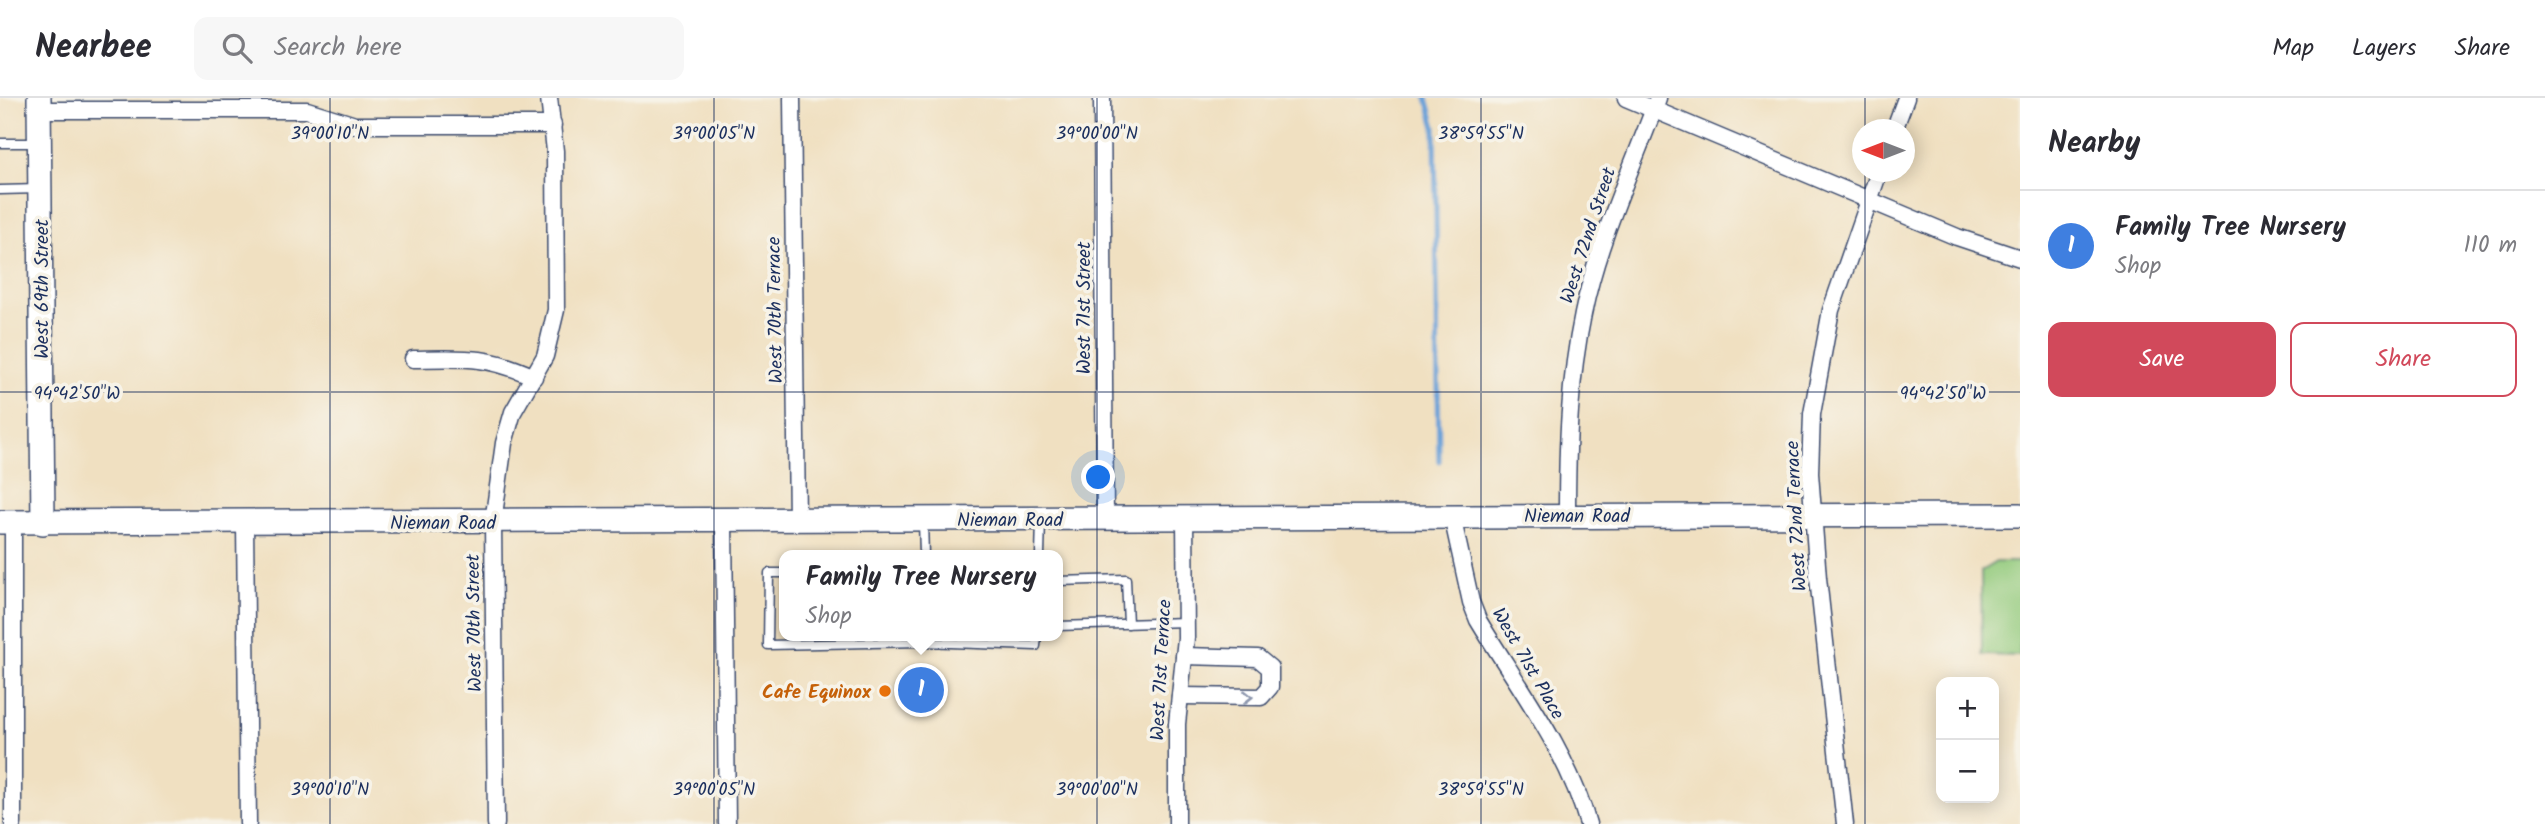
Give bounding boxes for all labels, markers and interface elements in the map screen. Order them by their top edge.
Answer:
search box [194,17,684,80]
text: Nearbee [35,22,152,75]
text: Search here [274,27,402,69]
icon: search [218,29,256,67]
text: Map [2272,29,2314,68]
text: Layers [2352,29,2416,68]
text: Share [2454,29,2510,68]
north arrow [1852,119,1915,182]
text: 39°00'10"N [291,120,369,149]
text: 39°00'05"N [673,120,755,149]
text: 39°00'00"N [1056,120,1138,149]
text: 38°59'55"N [1438,120,1524,149]
text: Nearby [2048,120,2140,168]
street label: West 72nd Street [1553,163,1625,308]
text: Family Tree Nursery [2115,207,2346,249]
street label: West 69th Street [28,219,58,359]
text: 1 [2068,228,2074,264]
text: 110 m [2464,228,2517,264]
street label: West 70th Terrace [760,236,792,384]
street label: West 71st Street [1070,241,1100,374]
text: Shop [2115,249,2161,285]
button: Save [2048,322,2276,397]
button: Share [2290,322,2517,397]
text: 94°42'50"W [34,380,120,409]
text: 94°42'50"W [1900,380,1986,409]
street label: West 72nd Terrace [1778,439,1816,592]
your location [1081,460,1115,494]
street label: Nieman Road [1524,502,1630,532]
street label: Nieman Road [957,506,1063,536]
street label: Nieman Road [390,509,496,539]
popup [779,550,1063,641]
street label: West 70th Street [459,553,491,692]
text: Family Tree Nursery [805,557,1037,599]
street label: West 71st Terrace [1143,598,1181,742]
text: Shop [805,599,851,635]
street label: West 71st Place [1483,602,1572,726]
pin: 1 [898,664,944,716]
map controls [1936,677,1999,803]
button: + [1936,677,1999,740]
place label: Cafe Equinox [762,678,872,708]
marker: Cafe Equinox [877,683,893,699]
one-way arrow [1243,689,1254,704]
button: − [1936,740,1999,803]
text: 39°00'10"N [291,776,369,805]
text: 39°00'05"N [673,776,755,805]
text: 39°00'00"N [1056,776,1138,805]
text: 38°59'55"N [1438,776,1524,805]

